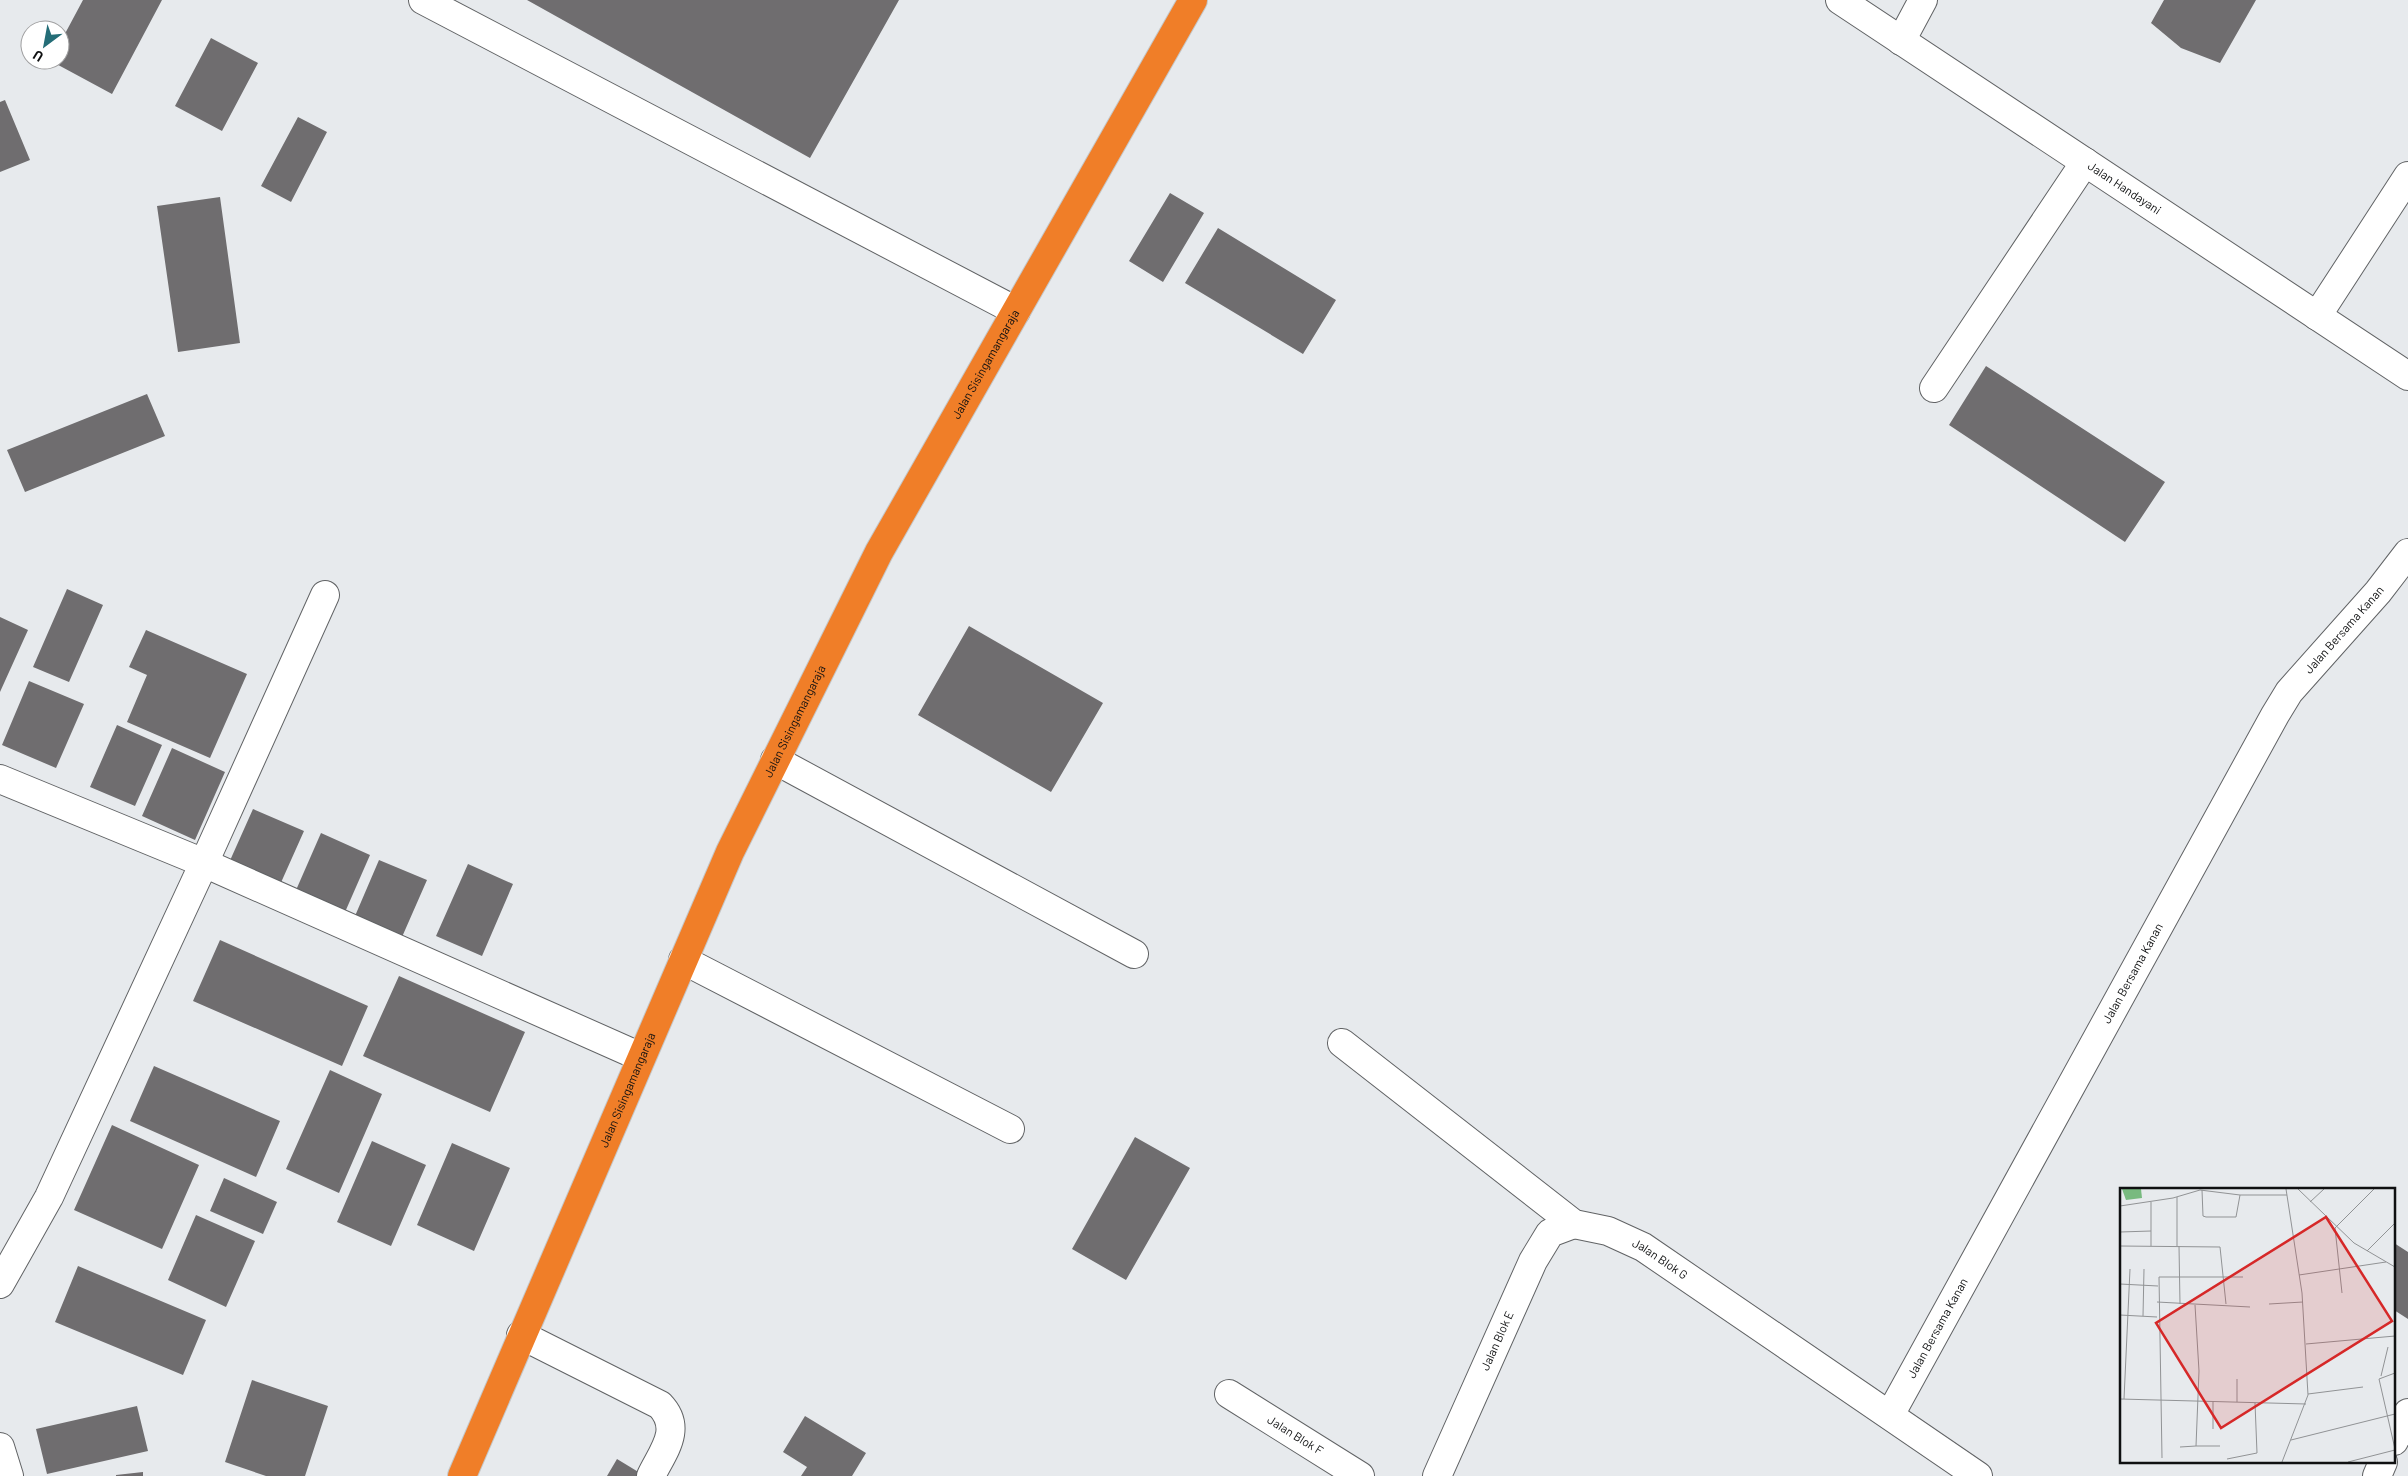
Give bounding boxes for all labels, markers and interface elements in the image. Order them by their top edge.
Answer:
north arrow [20,20,70,70]
text: U [29,47,46,66]
street label: Jalan Handayani [2086,158,2164,217]
street label: Jalan Sisingamangaraja [948,307,1022,421]
street label: Jalan Bersama Kanan [2301,583,2386,676]
street label: Jalan Sisingamangaraja [760,662,828,779]
street label: Jalan Bersama Kanan [2099,920,2165,1025]
street label: Jalan Sisingamangaraja [596,1030,658,1149]
inset map [2120,1188,2396,1464]
street label: Jalan Blok G [1630,1235,1691,1281]
street label: Jalan Bersama Kanan [1904,1275,1970,1380]
street label: Jalan Blok E [1477,1309,1516,1372]
street label: Jalan Blok F [1265,1412,1326,1457]

